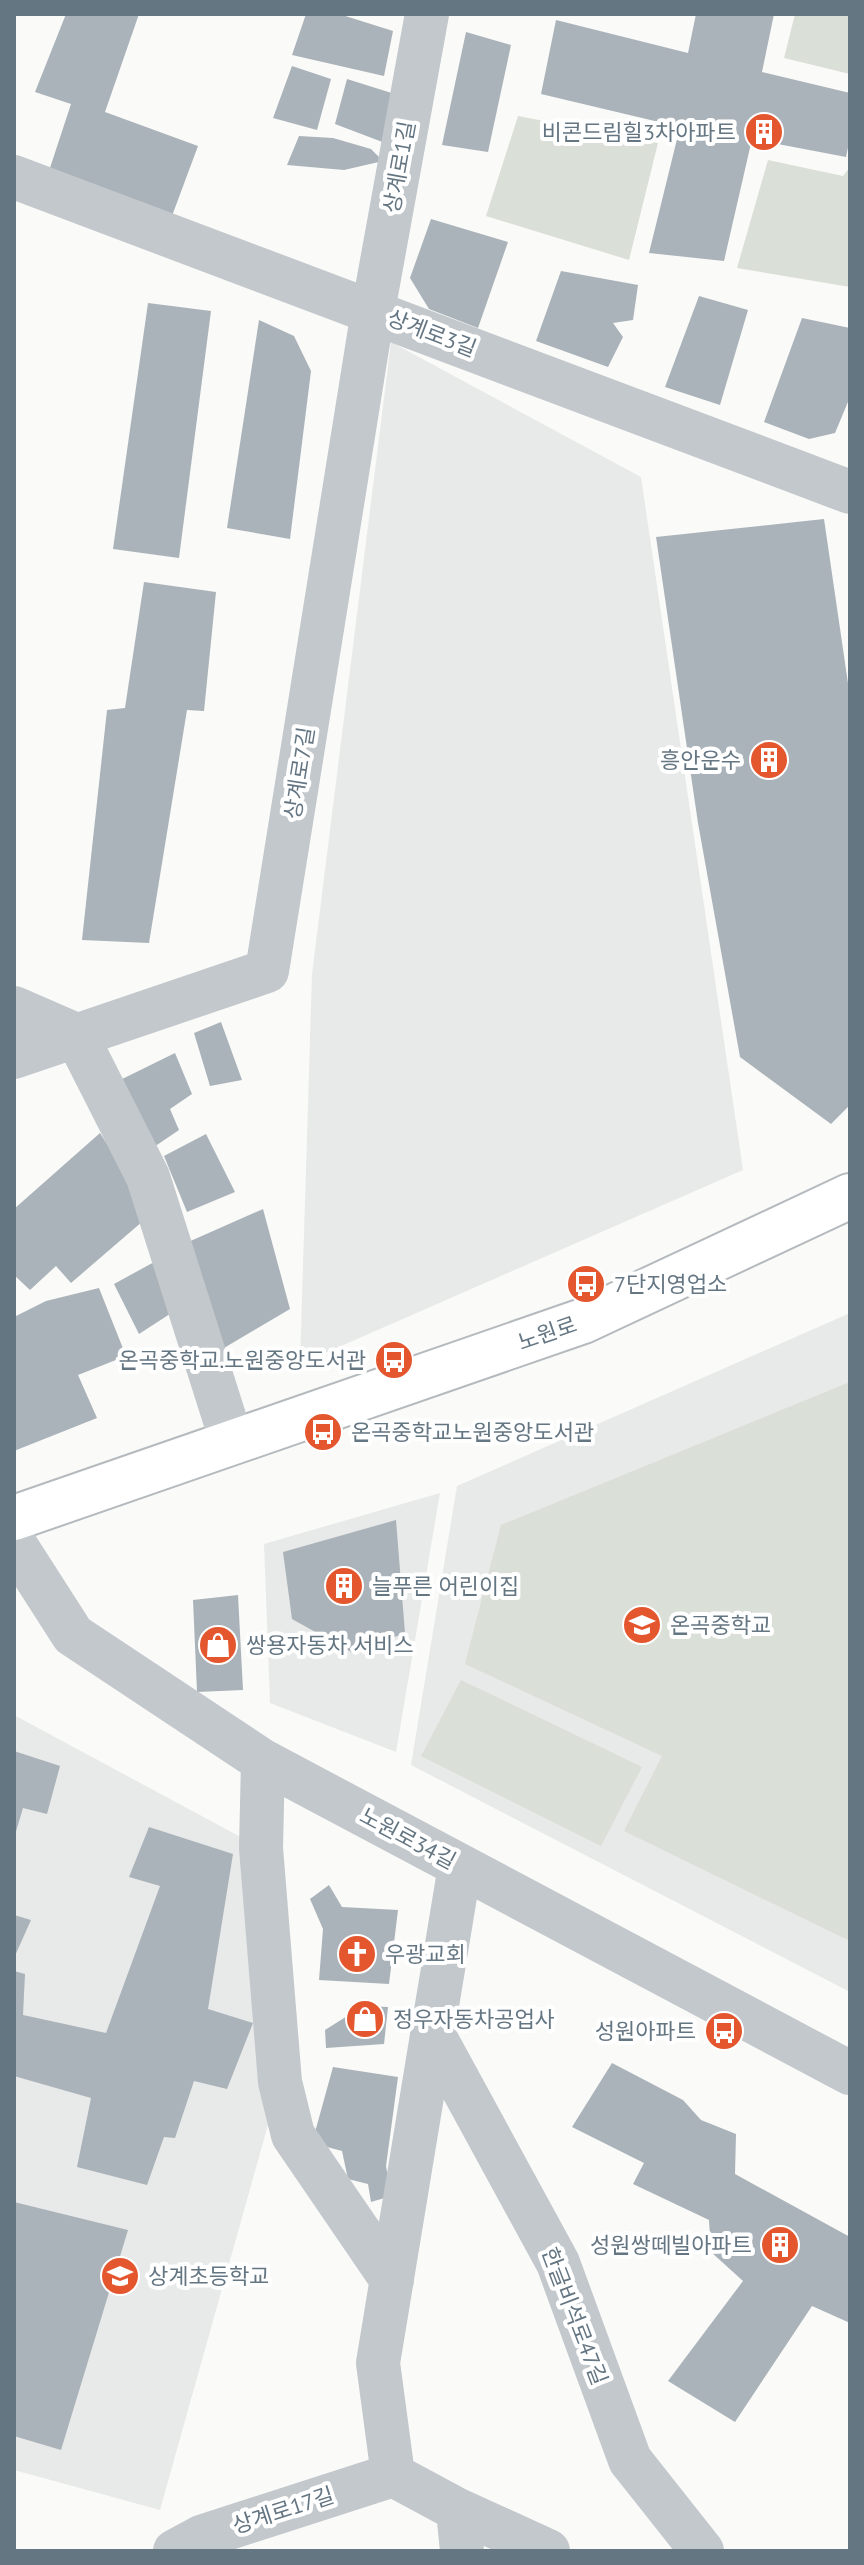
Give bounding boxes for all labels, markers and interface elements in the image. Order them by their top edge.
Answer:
building icon: 비콘드림힐3차아파트 [743,111,785,153]
place label: 비콘드림힐3차아파트 [542,118,736,146]
street label: 상계로1길 [377,119,421,215]
street label: 상계로3길 [384,303,480,363]
street label: 상계로7길 [278,725,320,821]
building icon: 흥안운수 [748,739,790,781]
place label: 흥안운수 [660,746,741,774]
bus stop icon: 7단지영업소 [565,1263,607,1305]
place label: 7단지영업소 [614,1270,727,1298]
street label: 노원로 [514,1310,580,1356]
bus stop icon: 온곡중학교.노원중앙도서관 [373,1339,415,1381]
place label: 온곡중학교.노원중앙도서관 [118,1346,366,1374]
bus stop icon: 온곡중학교노원중앙도서관 [302,1411,344,1453]
place label: 온곡중학교노원중앙도서관 [351,1418,594,1446]
building icon: 늘푸른 어린이집 [323,1565,365,1607]
place label: 늘푸른 어린이집 [372,1572,520,1600]
school or university icon: 온곡중학교 [621,1604,663,1646]
place label: 온곡중학교 [670,1611,771,1639]
shop icon: 쌍용자동차 서비스 [197,1624,239,1666]
place label: 쌍용자동차 서비스 [246,1631,414,1659]
street label: 노원로34길 [355,1801,461,1875]
church icon: 우광교회 [336,1933,378,1975]
place label: 우광교회 [385,1940,466,1968]
shop icon: 정우자동차공업사 [344,1998,386,2040]
place label: 정우자동차공업사 [393,2005,555,2033]
bus stop icon: 성원아파트 [703,2010,745,2052]
place label: 성원아파트 [595,2017,696,2045]
building icon: 성원쌍떼빌아파트 [759,2224,801,2266]
place label: 성원쌍떼빌아파트 [590,2231,752,2259]
street label: 한글비석로47길 [536,2243,614,2389]
school or university icon: 상계초등학교 [99,2255,141,2297]
place label: 상계초등학교 [148,2262,269,2290]
street label: 상계로17길 [229,2480,337,2540]

